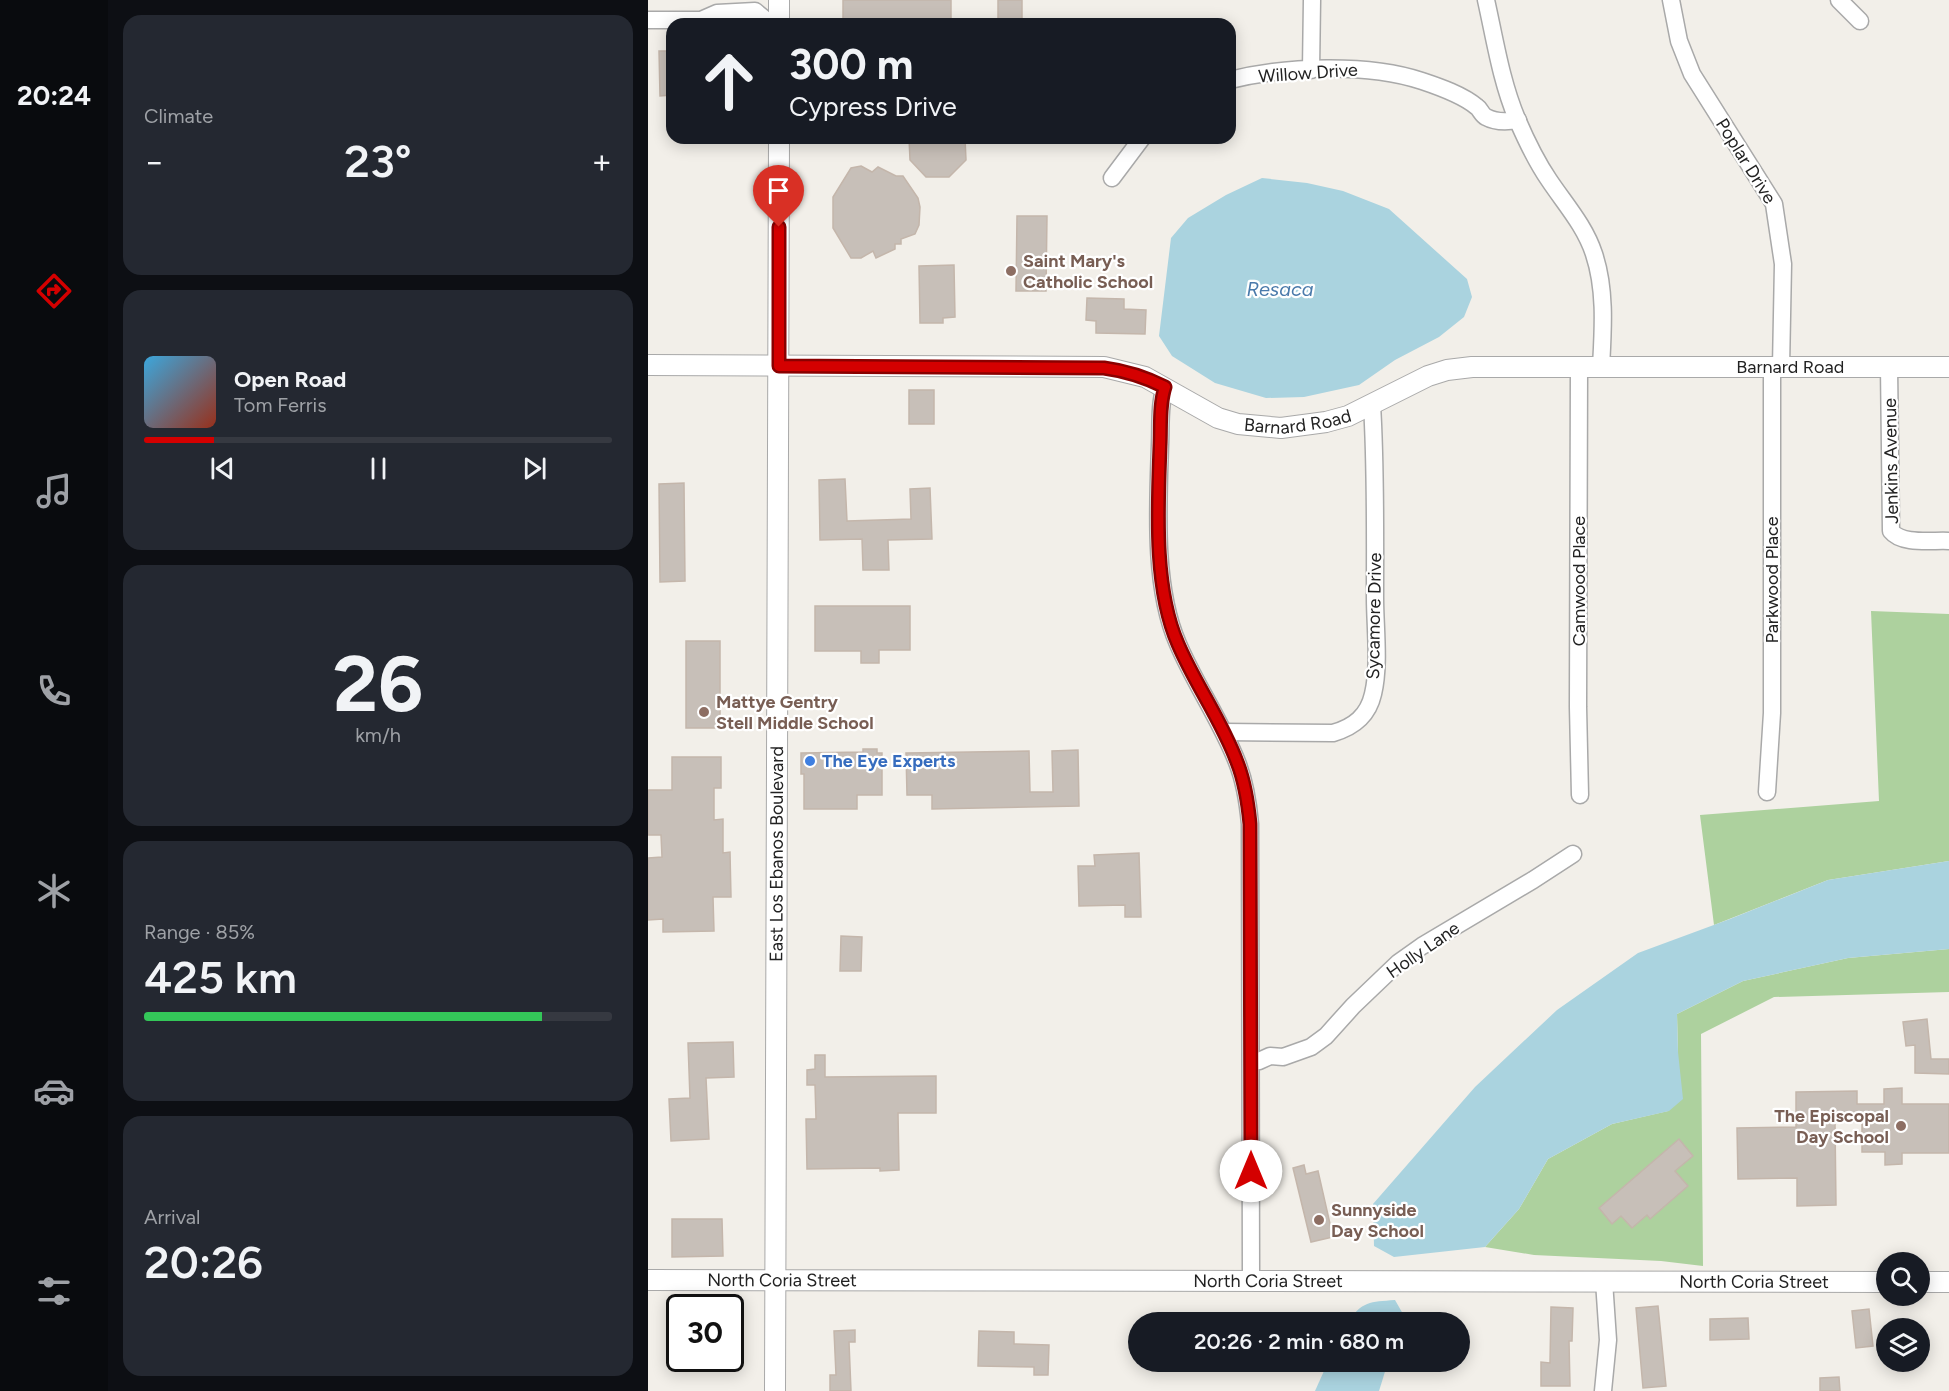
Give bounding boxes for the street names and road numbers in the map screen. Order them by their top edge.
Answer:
street label: Willow Drive [1257,59,1359,87]
street label: Poplar Drive [1711,114,1781,208]
street label: Barnard Road [1736,356,1844,378]
street label: Jenkins Avenue [1879,398,1903,524]
street label: Barnard Road [1243,405,1354,439]
street label: Camwood Place [1568,516,1590,646]
street label: Parkwood Place [1761,516,1783,644]
street label: Sycamore Drive [1362,552,1386,680]
street label: East Los Ebanos Boulevard [765,746,788,962]
street label: Holly Lane [1382,917,1464,983]
street label: North Coria Street [707,1269,857,1291]
street label: North Coria Street [1193,1270,1343,1292]
street label: North Coria Street [1679,1271,1829,1293]

